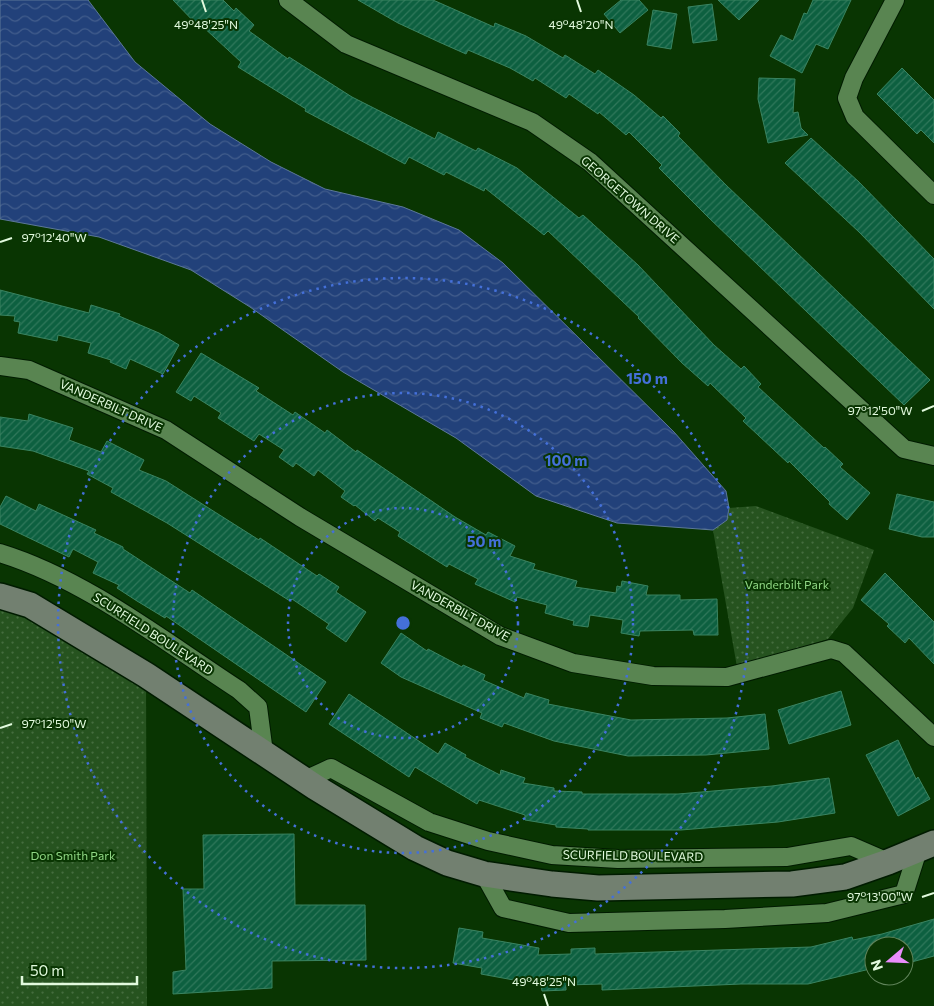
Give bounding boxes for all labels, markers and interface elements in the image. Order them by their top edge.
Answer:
text: 49°48'25"N [174,17,238,31]
text: 49°48'20"N [549,17,613,31]
street label: GEORGETOWN DRIVE [579,153,683,246]
text: 97°12'40"W [21,230,87,244]
text: 150 m [626,369,668,387]
street label: VANDERBILT DRIVE [58,376,165,434]
text: 97°12'50"W [848,403,912,417]
text: 100 m [545,451,587,469]
text: 50 m [467,532,501,550]
street label: VANDERBILT DRIVE [409,577,512,643]
park label: Vanderbilt Park [745,577,830,591]
street label: SCURFIELD BOULEVARD [91,589,216,677]
centre of rings [394,614,412,632]
text: 97°12'50"W [22,716,86,730]
street label: SCURFIELD BOULEVARD [563,847,703,863]
park label: Don Smith Park [31,848,116,862]
text: 97°13'00"W [847,889,913,903]
north arrow [864,936,914,986]
scale bar [22,954,138,986]
text: N [866,958,886,973]
text: 50 m [30,961,64,979]
text: 49°48'25"N [512,974,576,988]

